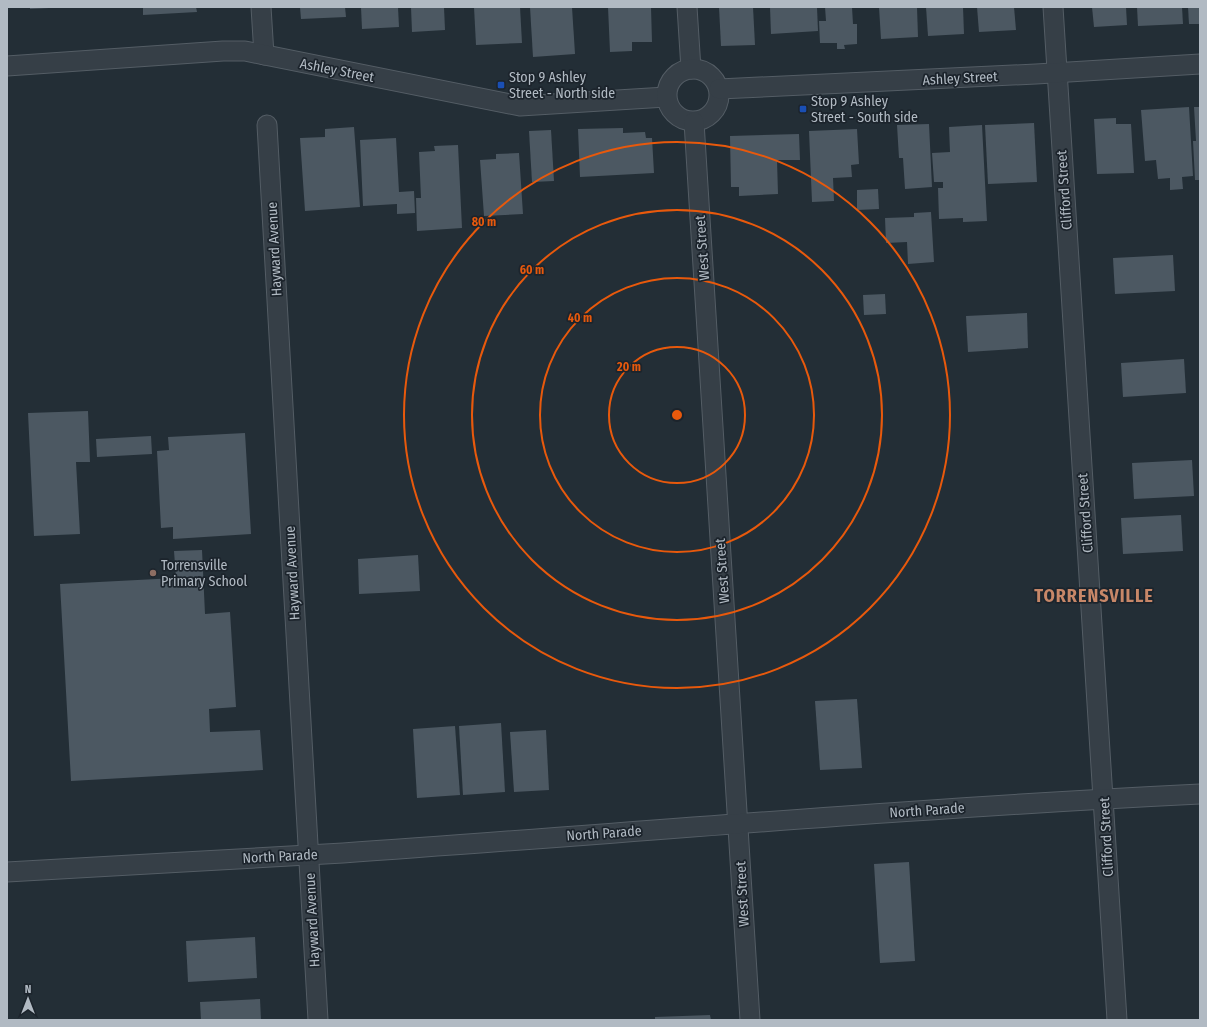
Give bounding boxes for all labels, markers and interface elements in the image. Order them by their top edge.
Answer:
street label: Ashley Street [298,55,376,86]
street label: Ashley Street [922,68,998,89]
place label: Stop 9 Ashley Street - North side [509,69,615,102]
marker: Stop 9 Ashley Street - North side [496,80,506,90]
place label: Stop 9 Ashley Street - South side [811,93,918,126]
marker: Stop 9 Ashley Street - South side [798,104,808,114]
street label: Clifford Street [1053,149,1076,230]
street label: Hayward Avenue [264,201,285,297]
street label: West Street [692,214,713,281]
text: 80 m [472,215,496,229]
text: 60 m [520,263,544,277]
text: 40 m [568,311,592,325]
text: 20 m [616,360,641,374]
centre of rings [670,408,684,422]
street label: Clifford Street [1074,472,1097,553]
street label: Hayward Avenue [282,525,303,621]
street label: West Street [712,537,733,604]
place label: Torrensville Primary School [161,557,248,590]
marker: Torrensville Primary School [148,568,158,578]
district label: TORRENSVILLE [1034,585,1154,607]
street label: Clifford Street [1096,796,1117,877]
street label: North Parade [889,799,965,822]
street label: North Parade [566,822,642,845]
street label: North Parade [242,846,318,867]
street label: West Street [732,860,753,927]
street label: Hayward Avenue [302,872,323,968]
north arrow [8,979,48,1019]
text: N [25,983,31,996]

